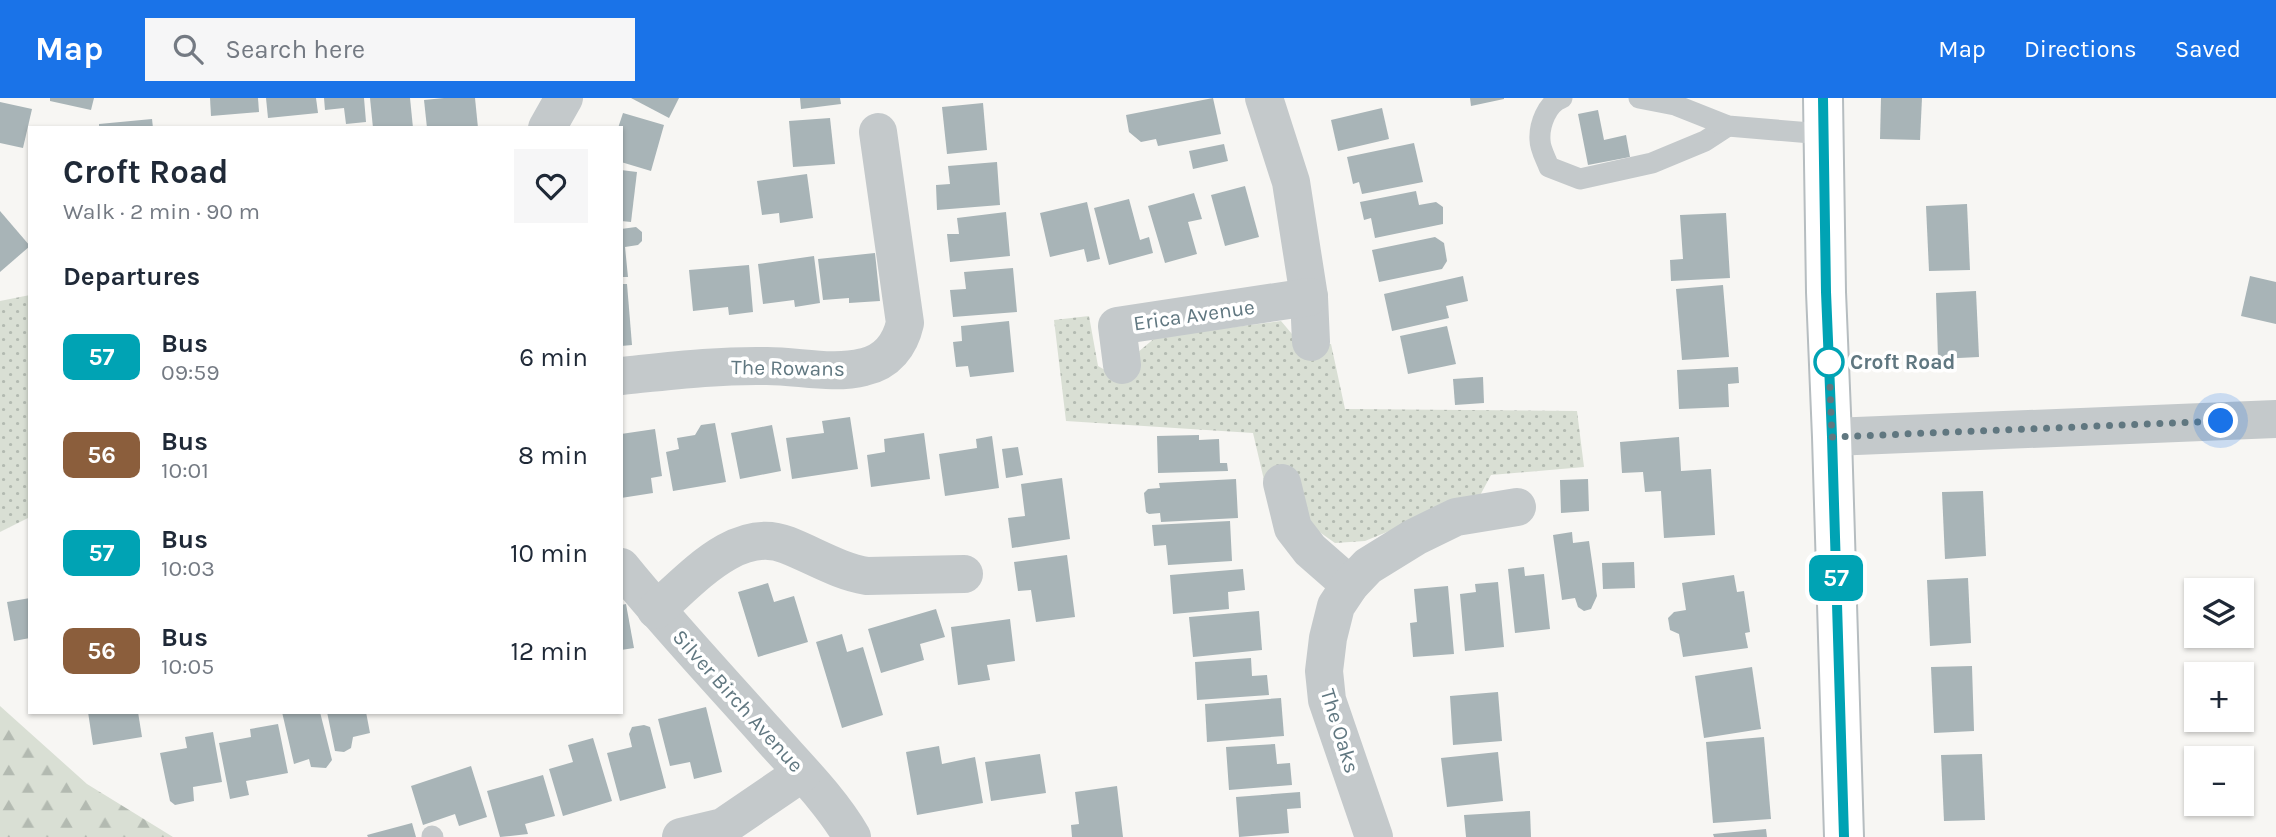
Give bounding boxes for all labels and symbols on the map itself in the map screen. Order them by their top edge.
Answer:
street label: Erica Avenue [1132,295,1256,335]
marker: Croft Road [1814,347,1844,377]
place label: Croft Road [1850,350,1955,374]
street label: The Rowans [731,355,845,381]
your location [2203,403,2238,438]
line badge: 57 [1804,555,1868,601]
street label: Silver Birch Avenue [668,625,808,777]
street label: The Oaks [1316,686,1364,776]

